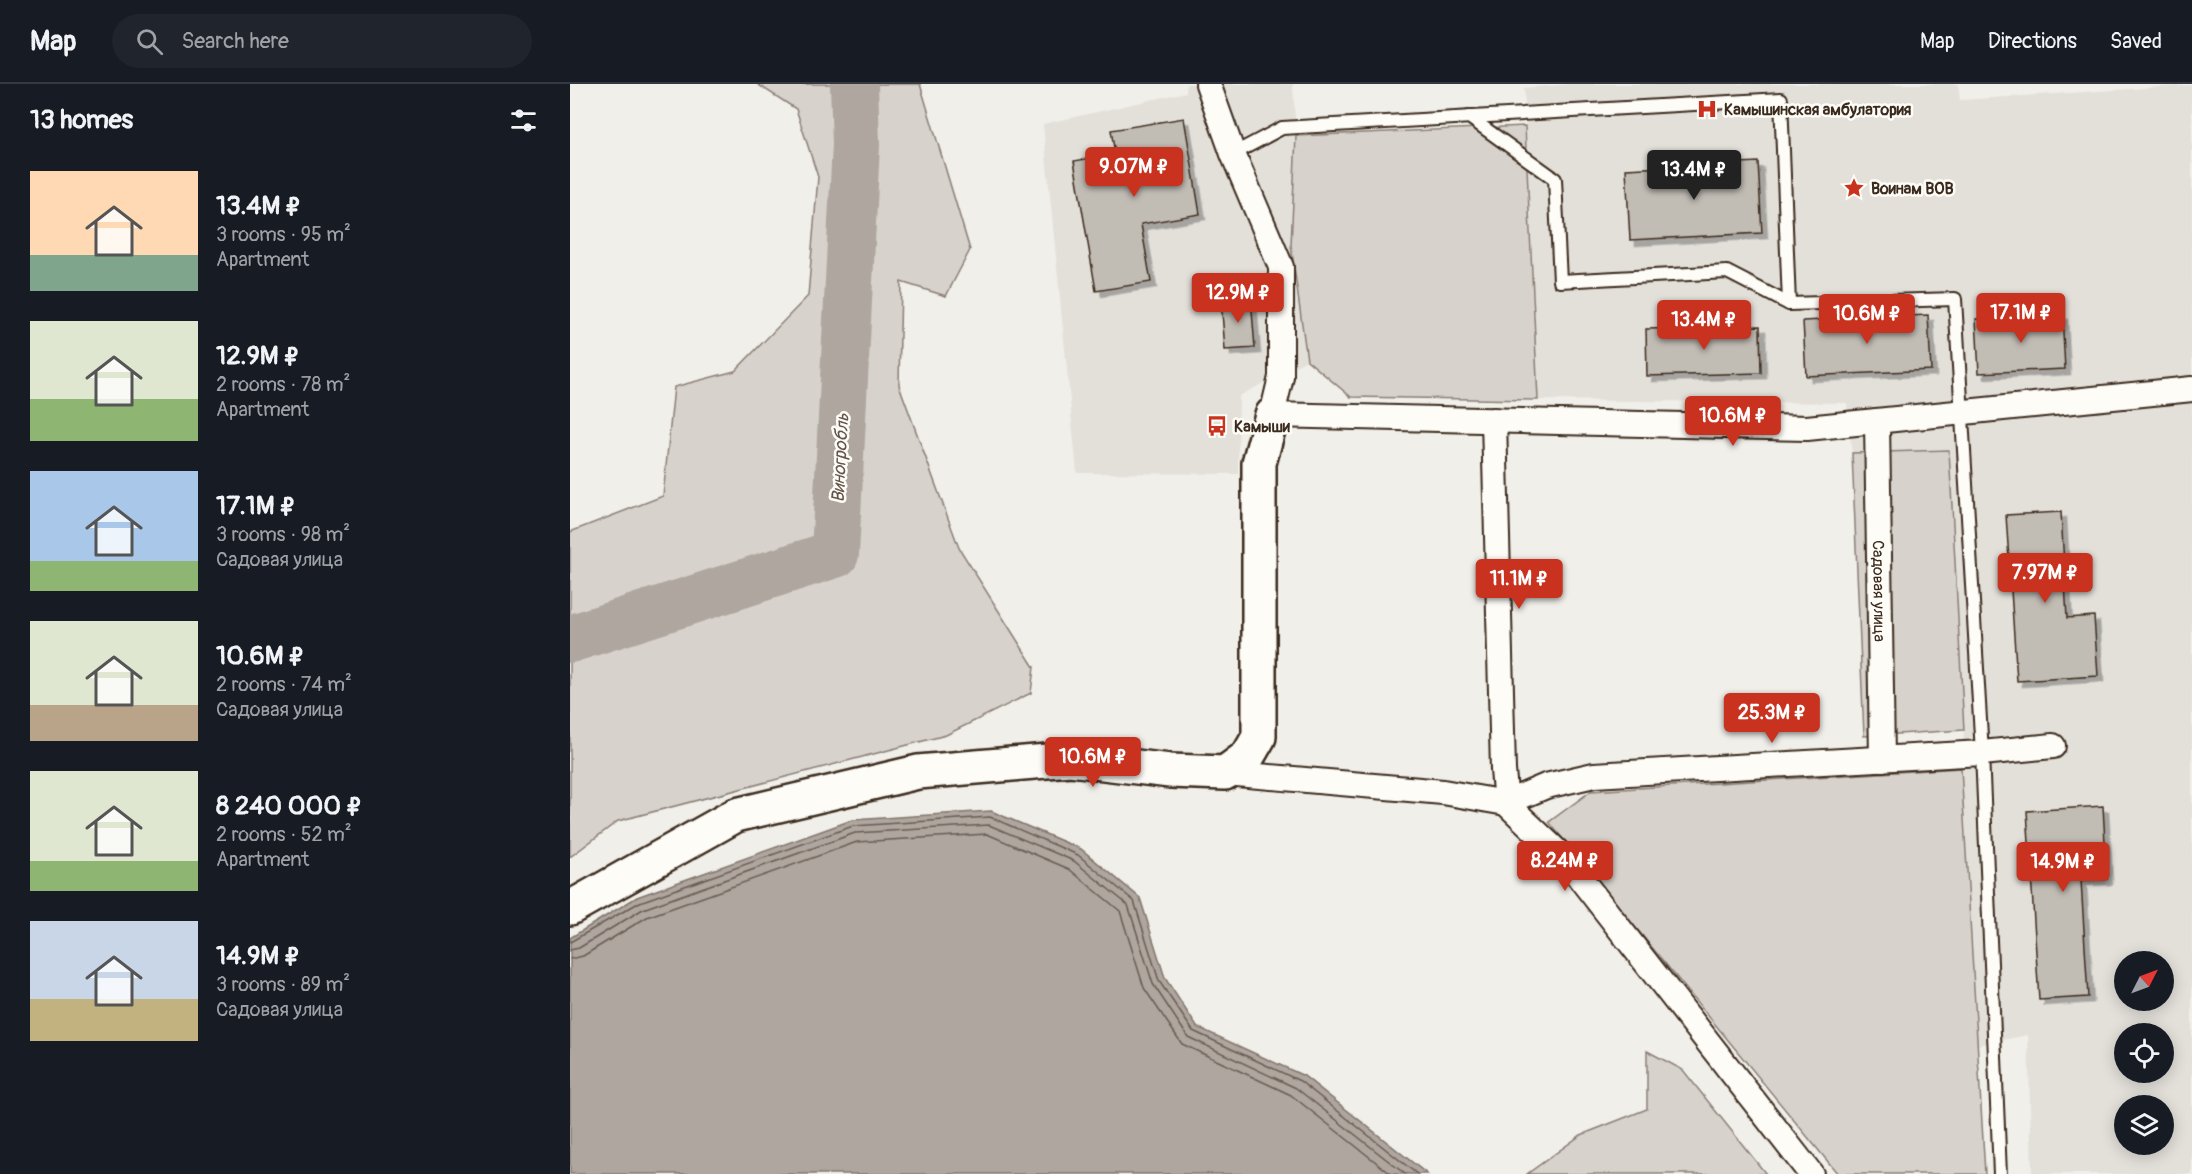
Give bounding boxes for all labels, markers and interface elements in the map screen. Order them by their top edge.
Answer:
search box [112,14,532,68]
text: Map [30,24,76,59]
icon: search [133,25,166,58]
text: Search here [181,27,289,55]
text: Map [1920,28,1955,55]
text: Directions [1988,28,2077,55]
text: Saved [2110,28,2162,55]
hospital icon: Камышинская амбулатория [1695,97,1719,121]
place label: Камышинская амбулатория [1724,100,1912,120]
text: 13 homes [30,104,133,136]
icon: filters [507,104,540,137]
pin: 9.07M ₽ [1079,147,1189,198]
pin: 13.4M ₽ [1639,150,1749,201]
text: 9.07M ₽ [1099,154,1169,179]
text: 13.4M ₽ [1661,157,1727,182]
place icon: Воинам ВОВ [1842,176,1866,200]
place label: Воинам ВОВ [1871,179,1953,199]
text: 13.4M ₽ [216,190,301,222]
icon: home [78,195,150,267]
text: 3 rooms · 95 m² [216,222,351,247]
text: Apartment [216,247,309,272]
pin: 12.9M ₽ [1183,273,1293,324]
text: 12.9M ₽ [1206,280,1270,305]
pin: 17.1M ₽ [1966,293,2076,344]
pin: 10.6M ₽ [1812,294,1922,345]
pin: 13.4M ₽ [1649,300,1759,351]
text: 17.1M ₽ [1990,300,2052,325]
text: 10.6M ₽ [1833,301,1901,326]
text: 13.4M ₽ [1671,307,1737,332]
text: 12.9M ₽ [216,340,300,372]
icon: home [78,345,150,417]
text: 2 rooms · 78 m² [216,372,350,397]
pin: 10.6M ₽ [1678,396,1788,447]
text: Apartment [216,397,309,422]
text: 10.6M ₽ [1699,403,1767,428]
water label: Виногробль [827,412,854,503]
bus stop icon: Камыши [1205,414,1229,438]
place label: Камыши [1234,417,1291,437]
text: 17.1M ₽ [216,490,296,522]
icon: home [78,495,150,567]
text: 3 rooms · 98 m² [216,522,350,547]
street label: Садовая улица [1868,540,1889,642]
text: Садовая улица [216,547,343,572]
pin: 7.97M ₽ [1990,553,2100,604]
pin: 11.1M ₽ [1464,559,1574,610]
text: 7.97M ₽ [2012,560,2078,585]
text: 11.1M ₽ [1490,566,1548,591]
text: 10.6M ₽ [216,640,305,672]
icon: home [78,645,150,717]
text: 2 rooms · 74 m² [216,672,352,697]
pin: 25.3M ₽ [1717,693,1827,744]
text: Садовая улица [216,697,343,722]
text: 25.3M ₽ [1738,700,1806,725]
pin: 10.6M ₽ [1038,737,1148,788]
text: 10.6M ₽ [1059,744,1127,769]
text: 8 240 000 ₽ [216,790,362,822]
icon: home [78,795,150,867]
text: 2 rooms · 52 m² [216,822,352,847]
pin: 8.24M ₽ [1510,841,1620,892]
pin: 14.9M ₽ [2008,842,2118,893]
text: Apartment [216,847,309,872]
text: 8.24M ₽ [1531,848,1599,873]
text: 14.9M ₽ [2031,849,2095,874]
text: 14.9M ₽ [216,940,300,972]
icon: home [78,945,150,1017]
north arrow [2114,951,2174,1011]
map controls [2114,951,2174,1155]
text: 3 rooms · 89 m² [216,972,350,997]
text: Садовая улица [216,997,343,1022]
button: locate [2114,1023,2174,1083]
button: layers [2114,1095,2174,1155]

